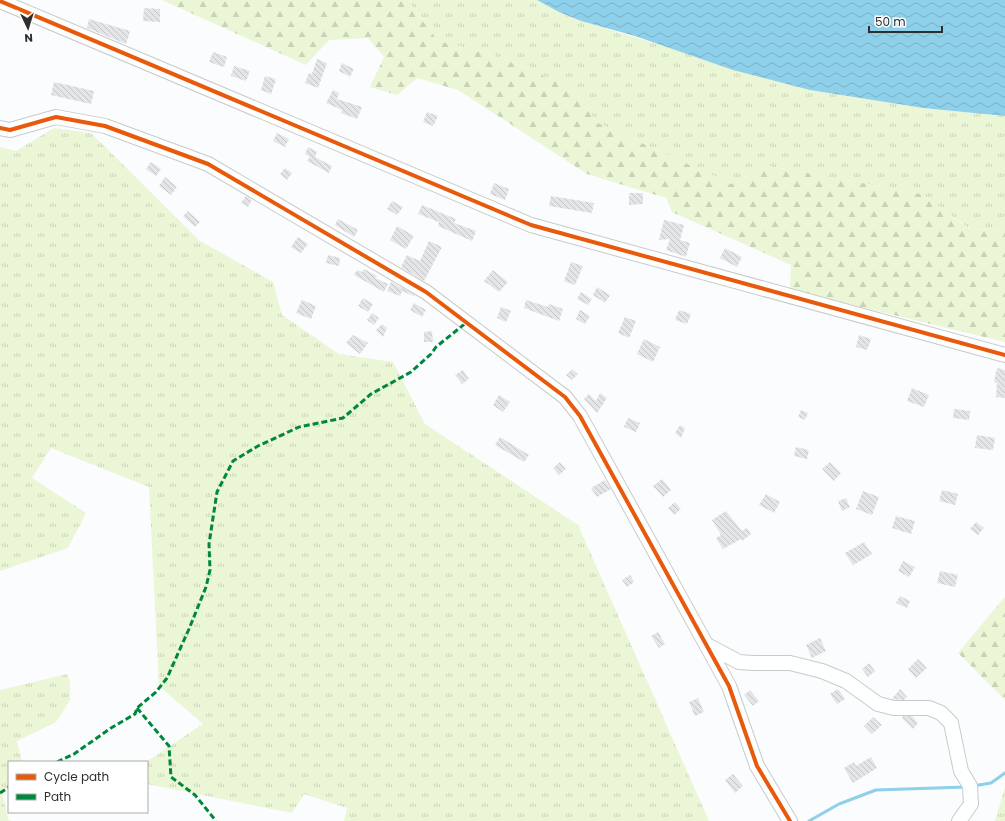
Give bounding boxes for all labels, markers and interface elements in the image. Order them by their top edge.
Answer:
north arrow [8,8,48,48]
scale bar [869,8,942,34]
text: 50 m [875,13,906,30]
text: N [24,30,33,46]
legend [8,761,148,813]
text: Cycle path [44,768,109,785]
text: Path [44,788,71,805]

